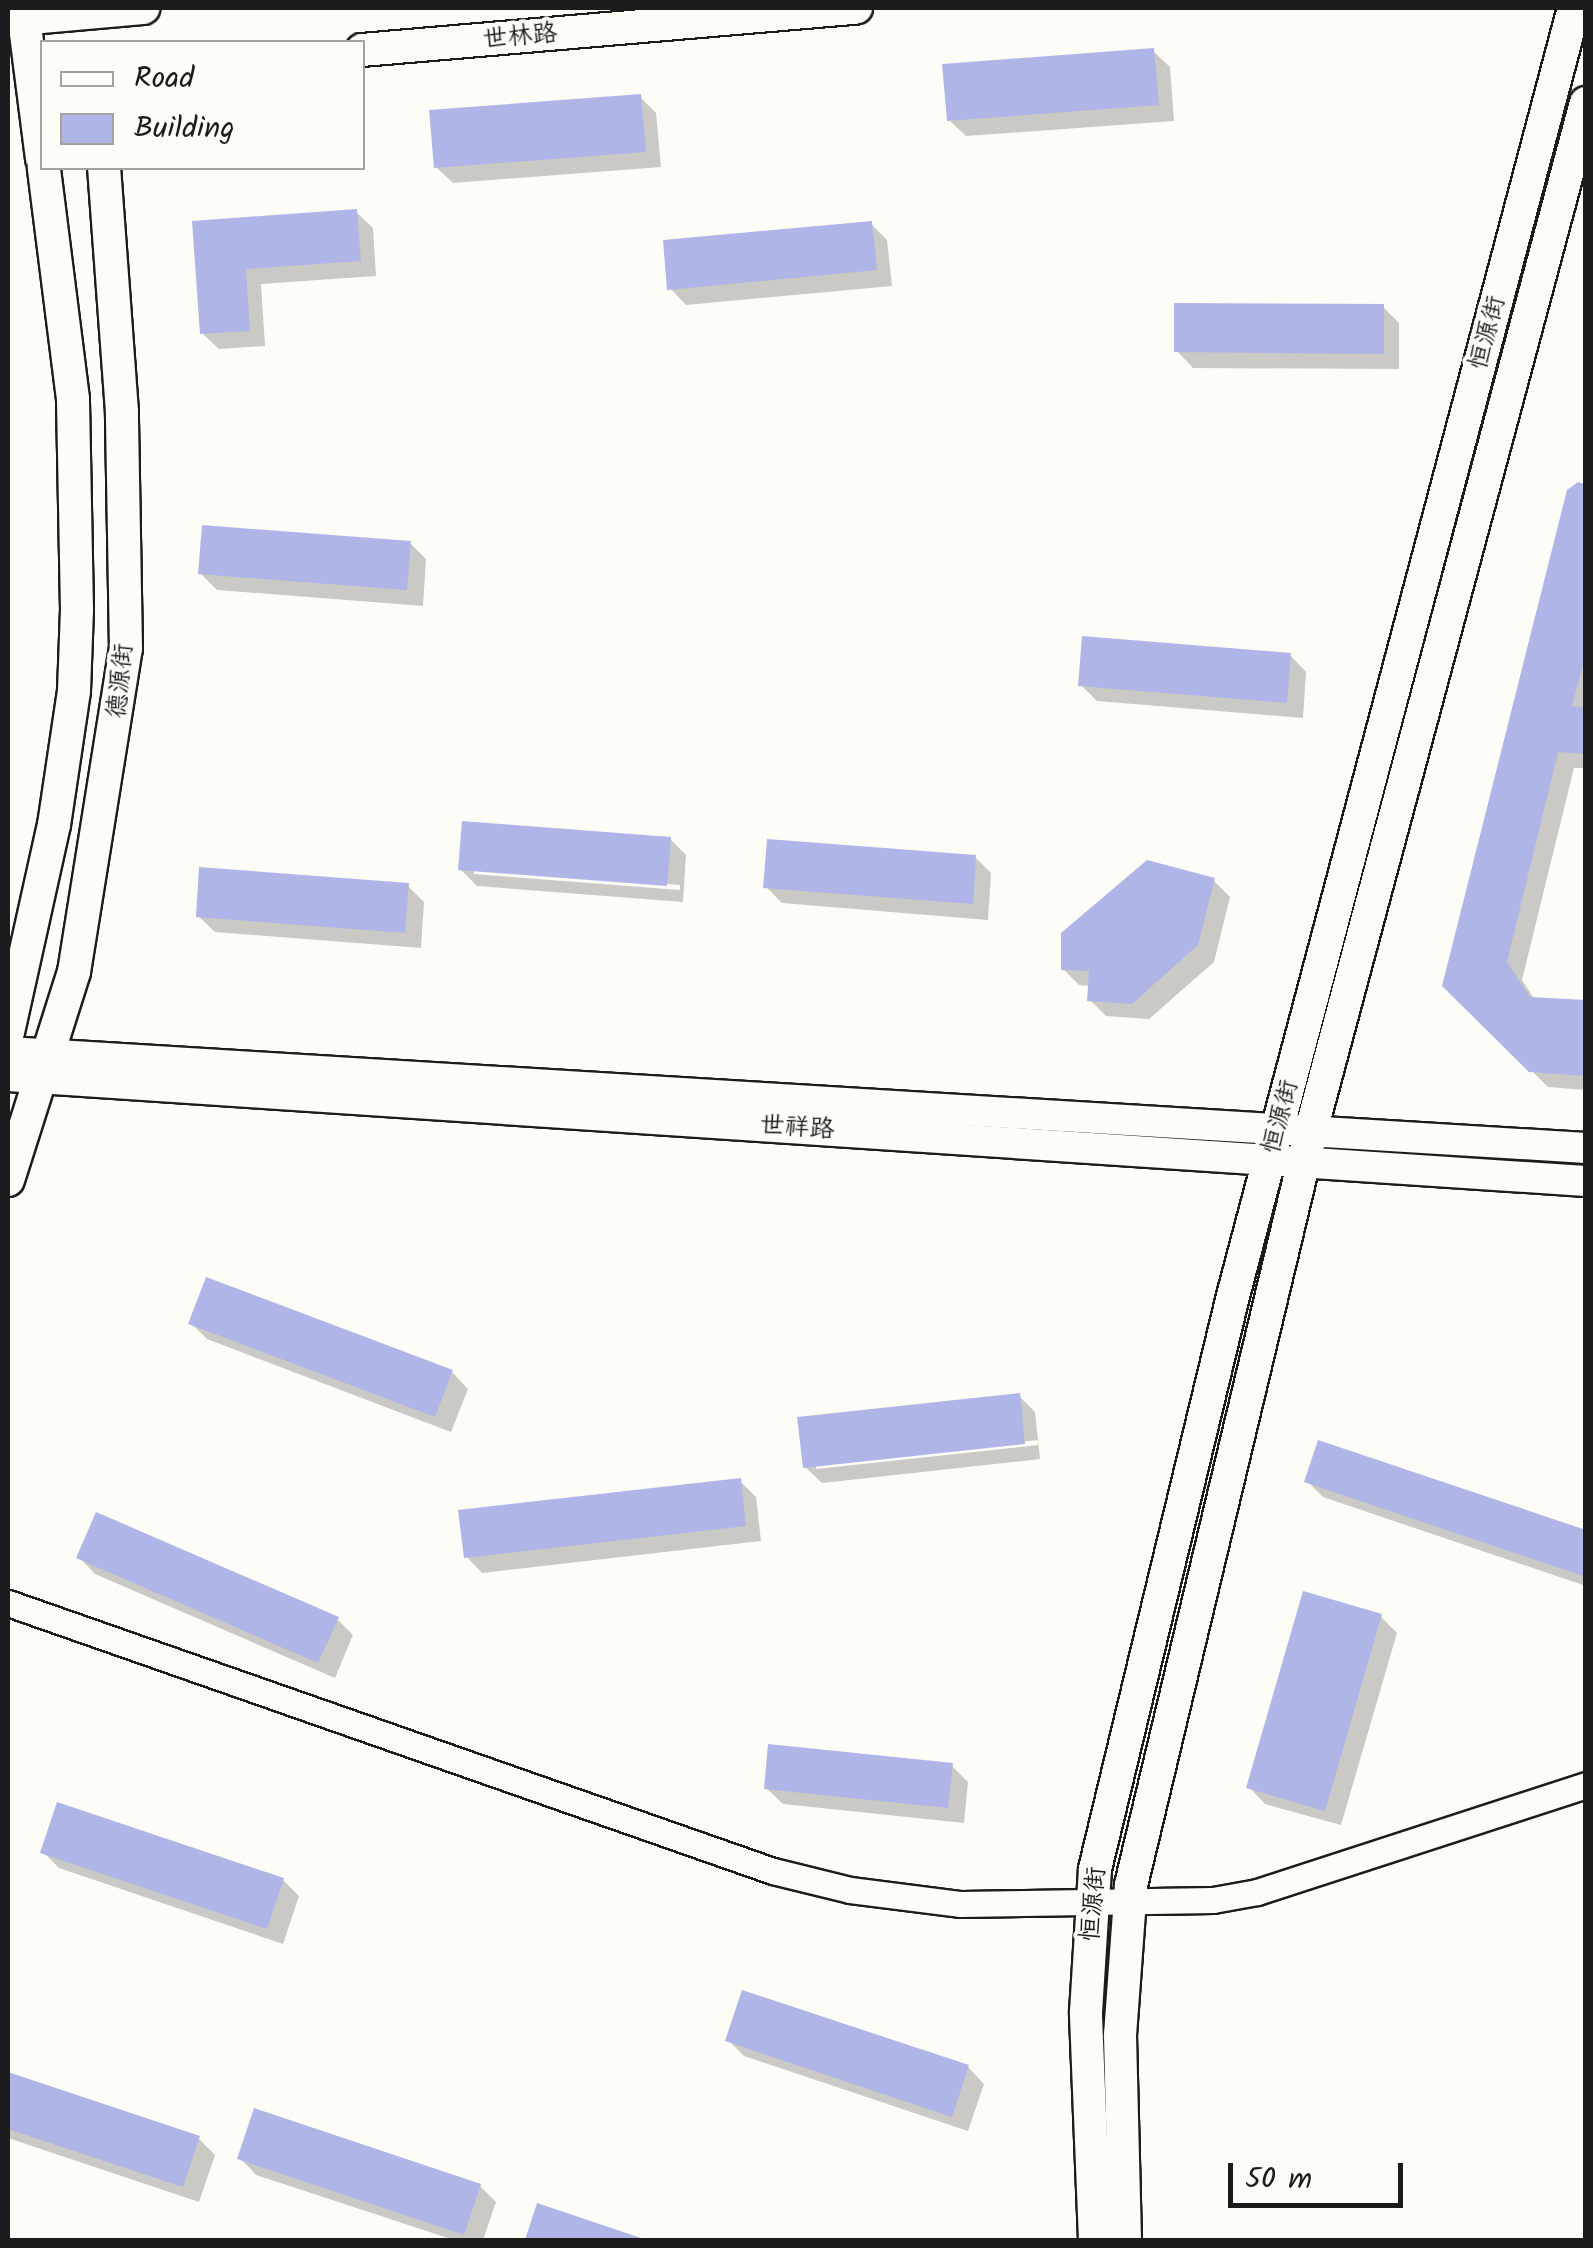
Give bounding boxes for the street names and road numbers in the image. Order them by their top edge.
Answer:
street label: 世林路 [481,19,559,55]
street label: 恒源街 [1464,293,1512,373]
street label: 德源街 [102,642,140,720]
street label: 恒源街 [1257,1077,1305,1157]
street label: 世祥路 [759,1110,835,1146]
street label: 恒源街 [1076,1865,1112,1943]

